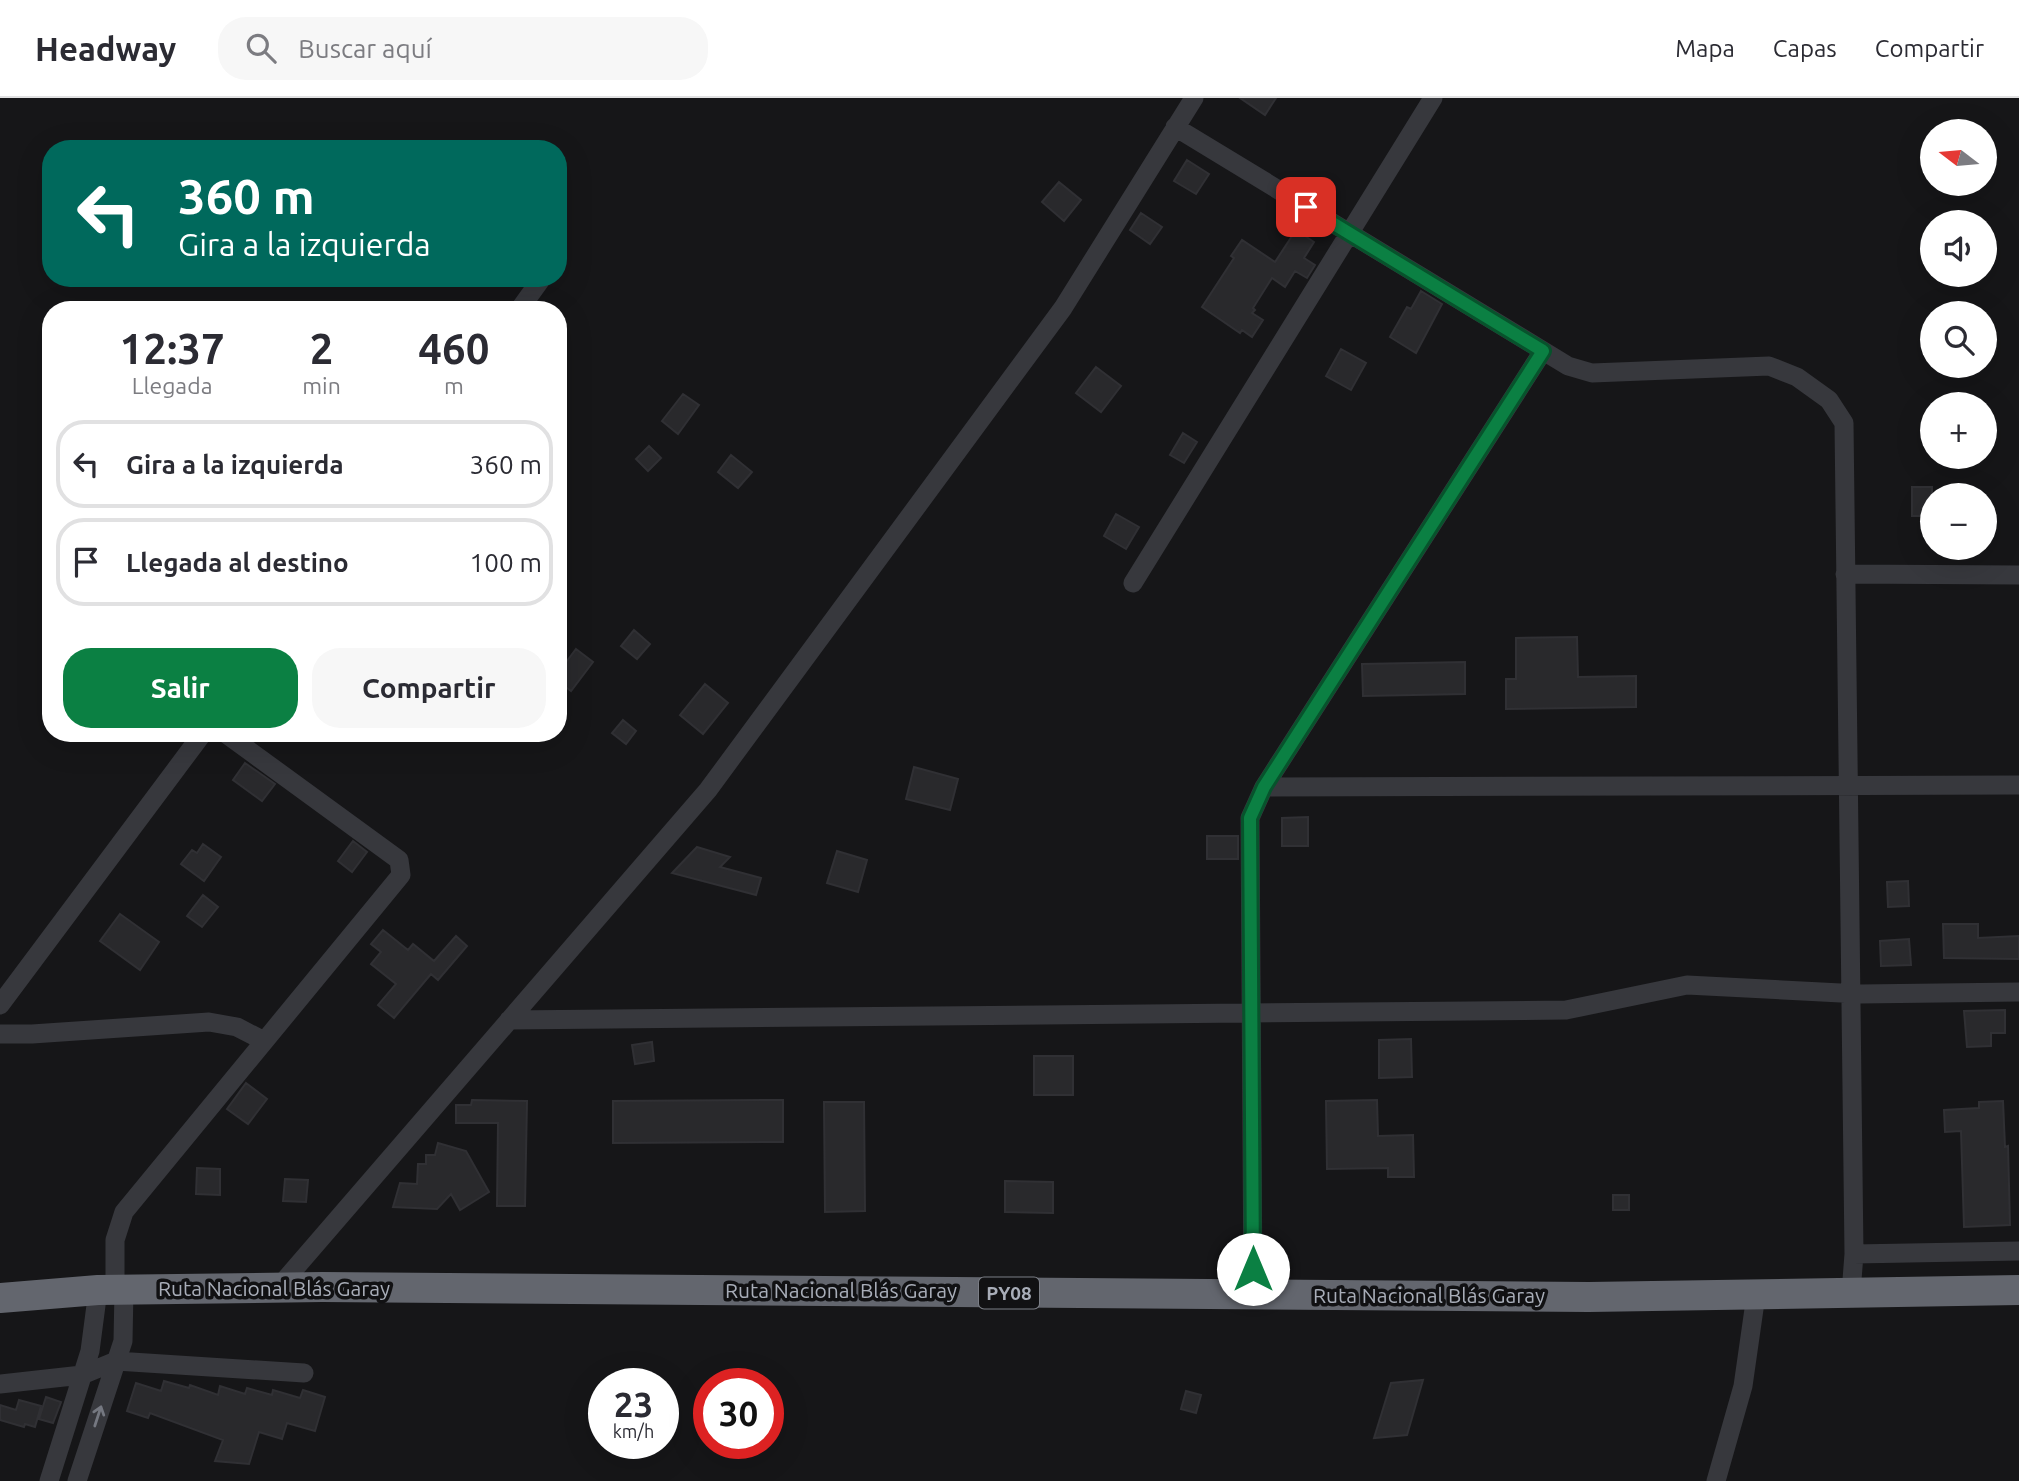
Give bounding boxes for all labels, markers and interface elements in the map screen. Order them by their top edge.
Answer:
search box [218,17,708,80]
icon: search [242,29,280,67]
text: Headway [35,30,176,67]
text: Buscar aquí [298,34,432,63]
text: Mapa [1675,35,1735,62]
text: Capas [1773,35,1837,62]
text: Compartir [1875,35,1984,62]
north arrow [1920,119,1997,196]
map controls [1920,119,1997,560]
icon: left [63,168,154,259]
text: 360 m [178,168,315,223]
pin [1276,177,1336,237]
icon: arrive [1287,188,1325,226]
button: sound [1920,210,1997,287]
text: Gira a la izquierda [178,226,431,262]
button: search [1920,301,1997,378]
text: 12:37 [120,325,225,372]
text: 2 [310,325,333,372]
text: 460 [418,325,489,372]
text: Llegada [132,373,212,398]
text: min [302,373,341,398]
text: m [444,373,464,398]
button: + [1920,392,1997,469]
icon: left [67,445,105,483]
text: Gira a la izquierda [126,450,344,479]
text: 360 m [470,450,542,479]
button: − [1920,483,1997,560]
icon: arrive [67,543,105,581]
text: Llegada al destino [126,548,349,577]
text: 100 m [470,548,542,577]
button: Salir [63,648,298,728]
button: Compartir [312,648,546,728]
position arrow [1216,1232,1290,1306]
street label: Ruta Nacional Blás Garay [158,1276,390,1300]
street label: Ruta Nacional Blás Garay [725,1278,957,1302]
road number: PY08 [979,1278,1039,1308]
street label: Ruta Nacional Blás Garay [1313,1283,1545,1307]
speed limit sign: 30 [693,1368,784,1459]
text: 23 [614,1384,653,1424]
one-way arrow [93,1405,106,1427]
text: km/h [613,1421,654,1441]

